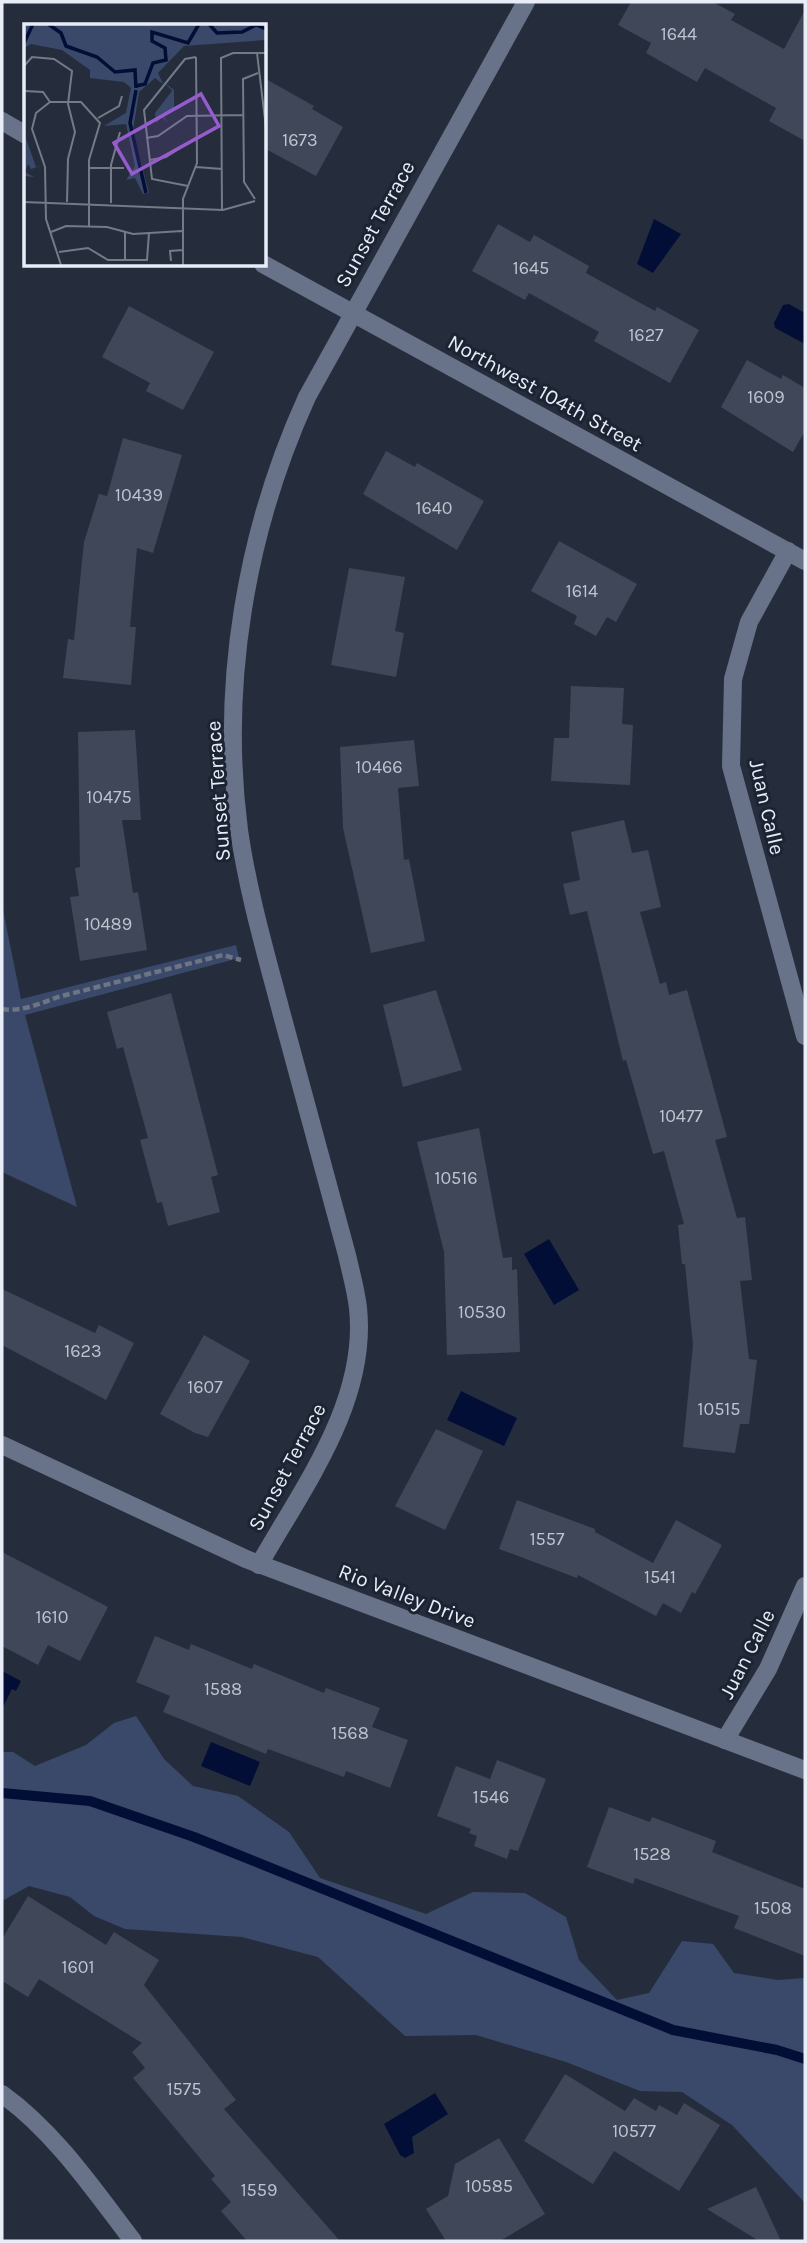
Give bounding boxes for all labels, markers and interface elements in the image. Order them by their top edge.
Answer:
house number: 1644 [661,23,697,45]
inset map [24,24,266,266]
house number: 1673 [282,129,318,151]
street label: Sunset Terrace [330,157,420,291]
house number: 1645 [513,257,549,279]
house number: 1627 [628,324,664,346]
street label: Northwest 104th Street [444,330,646,456]
house number: 1609 [747,386,785,408]
house number: 10439 [115,484,163,506]
house number: 1640 [416,497,453,519]
house number: 1614 [566,580,598,602]
street label: Sunset Terrace [201,720,235,862]
house number: 10466 [355,756,403,778]
street label: Juan Calle [744,757,790,857]
house number: 10475 [86,786,132,808]
house number: 10489 [84,913,132,935]
house number: 10477 [659,1105,703,1127]
house number: 10516 [434,1167,478,1189]
house number: 10530 [458,1301,506,1323]
house number: 1623 [64,1340,102,1362]
house number: 1607 [187,1376,223,1398]
house number: 10515 [698,1398,740,1420]
street label: Sunset Terrace [243,1399,331,1535]
house number: 1557 [530,1528,565,1550]
street label: Rio Valley Drive [335,1559,479,1633]
house number: 1541 [644,1566,676,1588]
street label: Juan Calle [714,1605,780,1703]
house number: 1610 [36,1606,68,1628]
house number: 1588 [204,1678,242,1700]
house number: 1568 [331,1722,369,1744]
house number: 1546 [473,1786,509,1808]
house number: 1528 [633,1843,671,1865]
house number: 1508 [754,1897,792,1919]
house number: 1601 [62,1956,94,1978]
house number: 1575 [167,2078,201,2100]
house number: 10577 [612,2120,656,2142]
house number: 10585 [465,2175,513,2197]
house number: 1559 [241,2179,277,2201]

